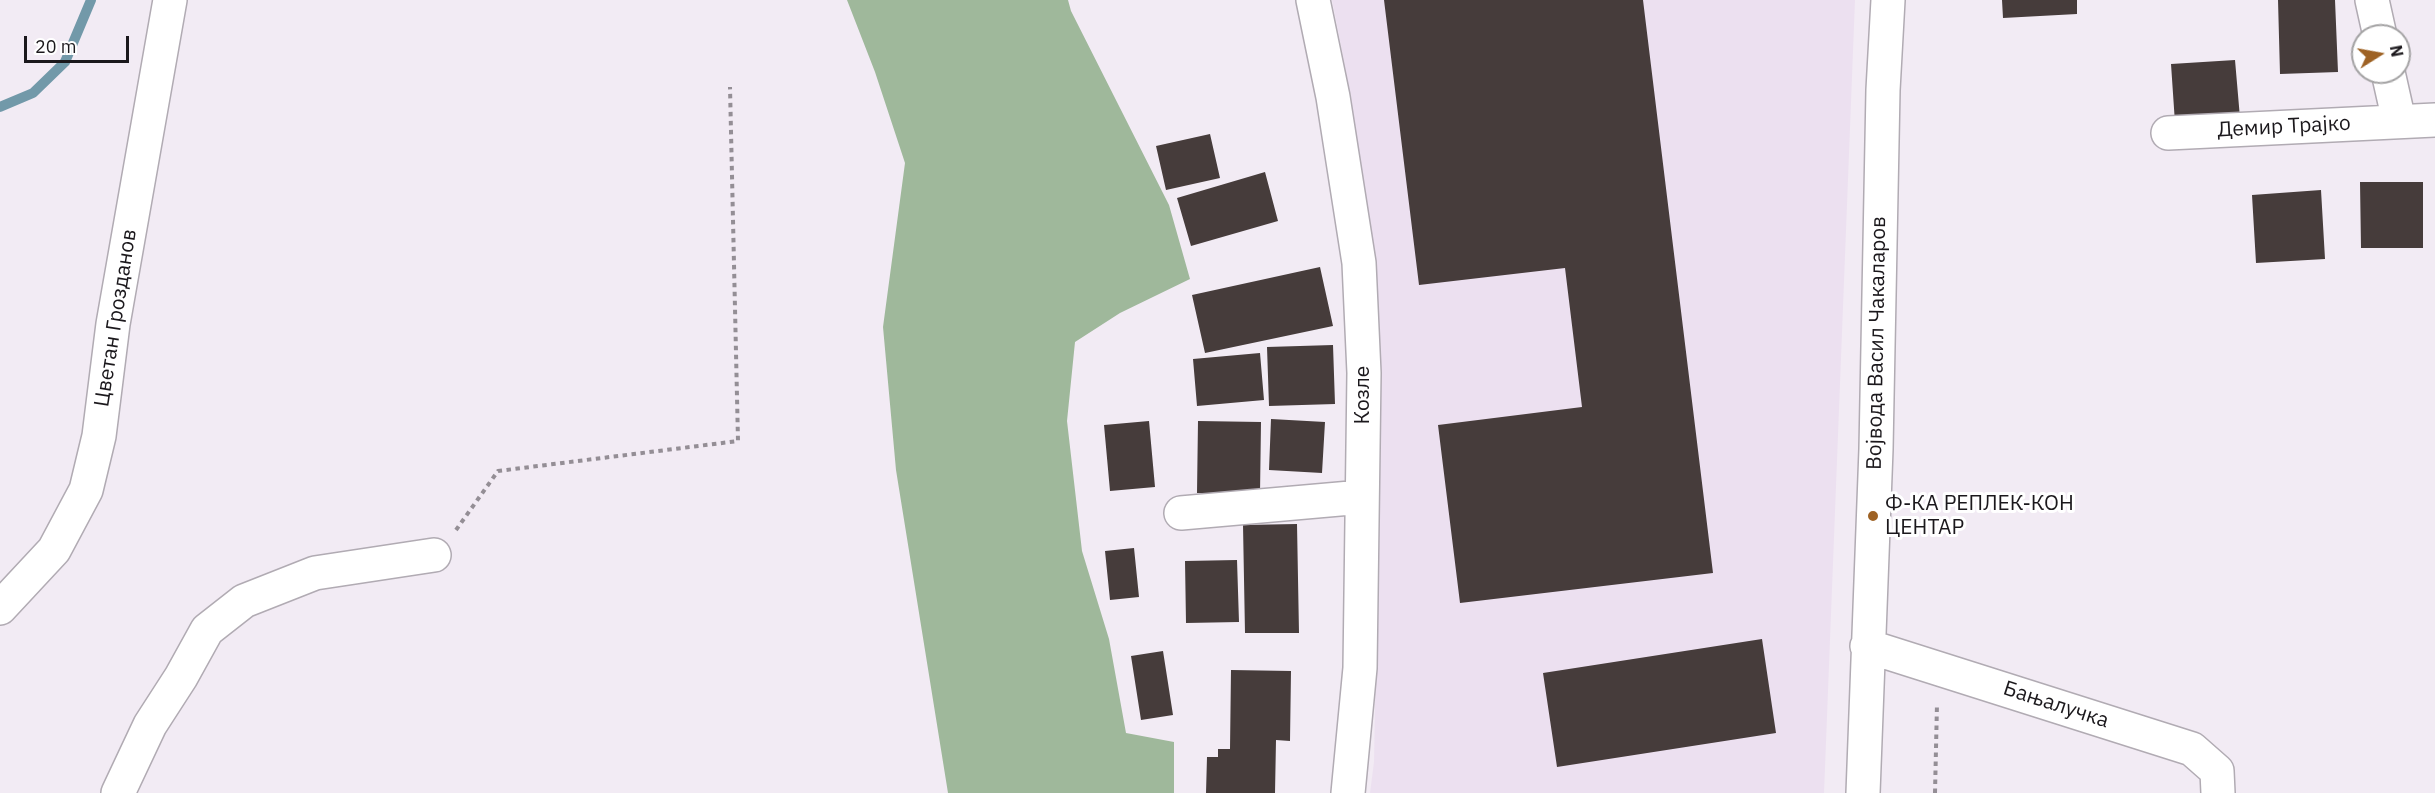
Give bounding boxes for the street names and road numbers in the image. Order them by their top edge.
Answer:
street label: Демир Трајко [2217,111,2351,143]
street label: Војвода Васил Чакаларов [1862,216,1892,470]
street label: Цветан Грозданов [90,227,142,409]
street label: Козле [1350,366,1376,424]
street label: Бањалучка [2000,676,2112,734]

